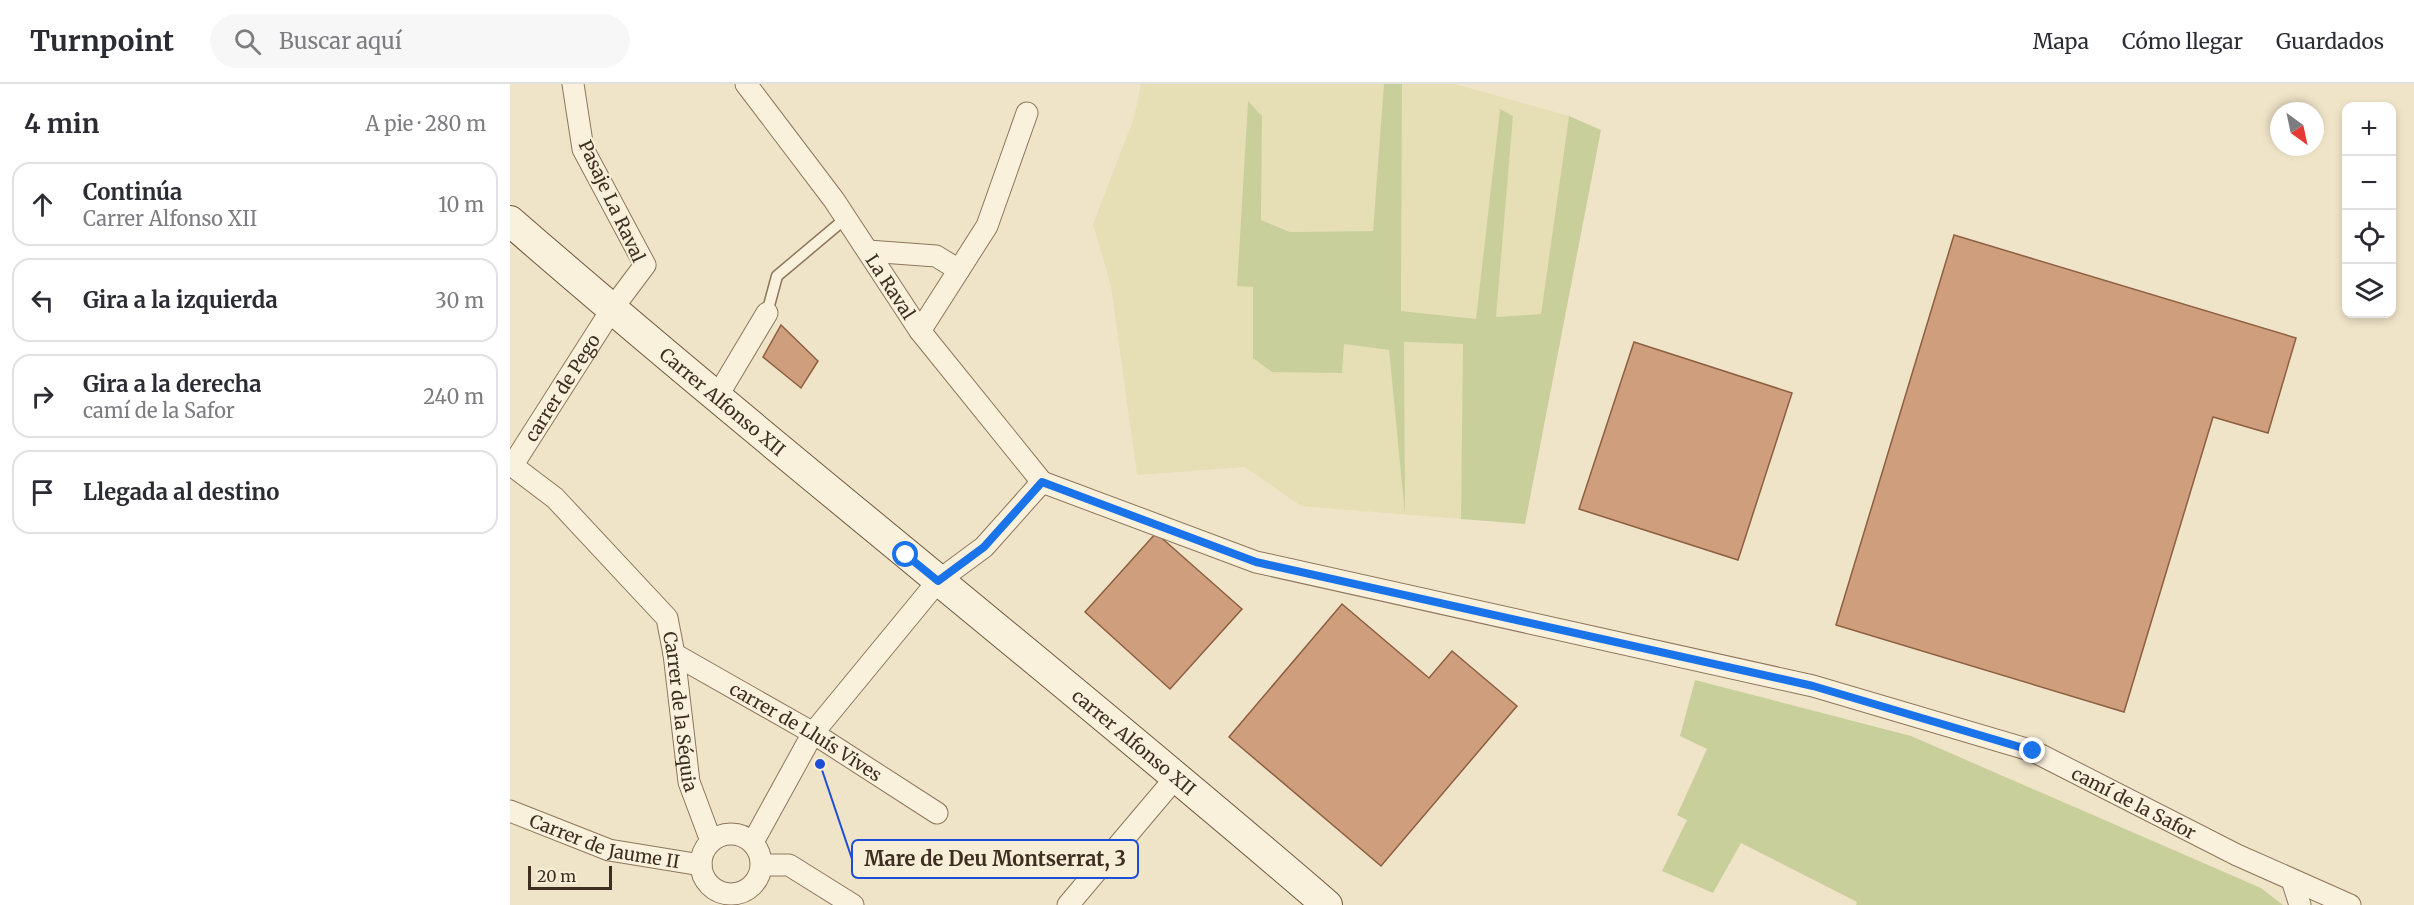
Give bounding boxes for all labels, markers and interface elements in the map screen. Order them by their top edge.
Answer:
search box [210,14,630,68]
text: Turnpoint [30,23,174,59]
icon: search [231,25,264,58]
text: Buscar aquí [279,27,402,55]
text: Mapa [2033,28,2089,55]
text: Cómo llegar [2122,28,2243,55]
text: Guardados [2276,28,2384,55]
north arrow [2270,102,2324,156]
map controls [2342,102,2396,318]
button: + [2342,102,2396,156]
text: 4 min [24,107,99,140]
text: A pie · 280 m [365,111,486,136]
street label: Pasaje La Raval [574,136,650,266]
button: − [2342,156,2396,210]
text: Continúa [83,178,182,206]
icon: ahead [26,188,59,221]
text: 10 m [438,192,484,217]
text: Carrer Alfonso XII [83,206,257,231]
button: locate [2342,210,2396,264]
street label: La Raval [861,250,921,324]
button: layers [2342,264,2396,318]
icon: left [26,284,59,317]
text: Gira a la izquierda [83,286,278,314]
text: 30 m [435,288,484,313]
street label: carrer de Pego [519,329,605,446]
street label: Carrer Alfonso XII [655,342,790,461]
text: Gira a la derecha [83,370,261,398]
icon: right [26,380,59,413]
text: 240 m [423,384,484,409]
text: camí de la Safor [83,398,235,423]
icon: arrive [26,476,59,509]
text: Llegada al destino [83,478,279,506]
route start [892,541,918,567]
street label: Carrer de la Séquia [658,629,703,795]
street label: carrer de Lluís Vives [726,677,887,786]
street label: carrer Alfonso XII [1068,684,1201,800]
route end [2019,737,2045,763]
street label: camí de la Safor [2068,761,2200,844]
street label: Carrer de Jaume II [526,808,681,873]
callout: Mare de Deu Montserrat, 3 [852,840,1138,878]
text: Mare de Deu Montserrat, 3 [864,846,1126,872]
scale bar [528,863,612,890]
text: 20 m [537,866,576,886]

